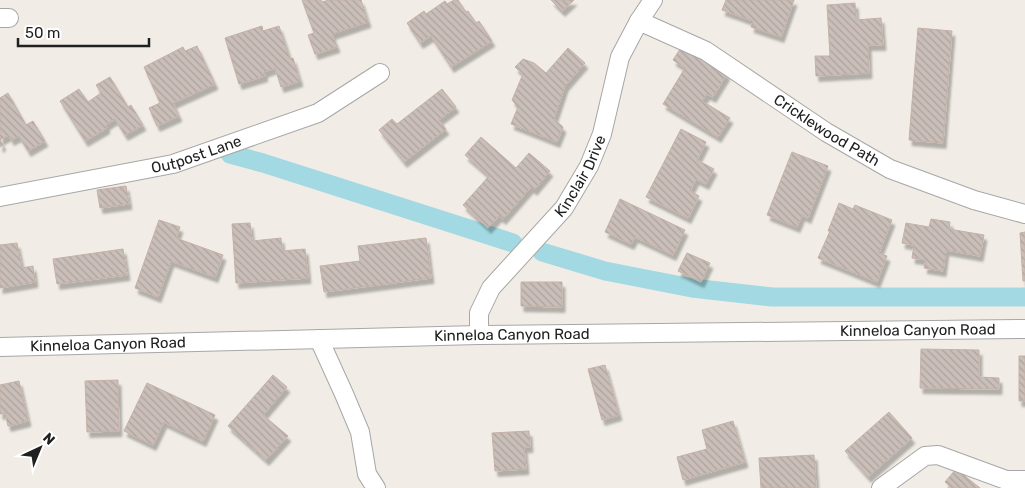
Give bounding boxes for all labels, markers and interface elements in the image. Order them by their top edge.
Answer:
scale bar [18,15,149,47]
text: 50 m [25,24,60,42]
street label: Cricklewood Path [770,90,883,170]
street label: Outpost Lane [150,132,244,177]
street label: Kinclair Drive [551,133,610,221]
street label: Kinneloa Canyon Road [840,320,996,340]
street label: Kinneloa Canyon Road [434,325,590,345]
street label: Kinneloa Canyon Road [30,333,186,355]
north arrow [15,423,65,473]
text: N [39,429,58,449]

